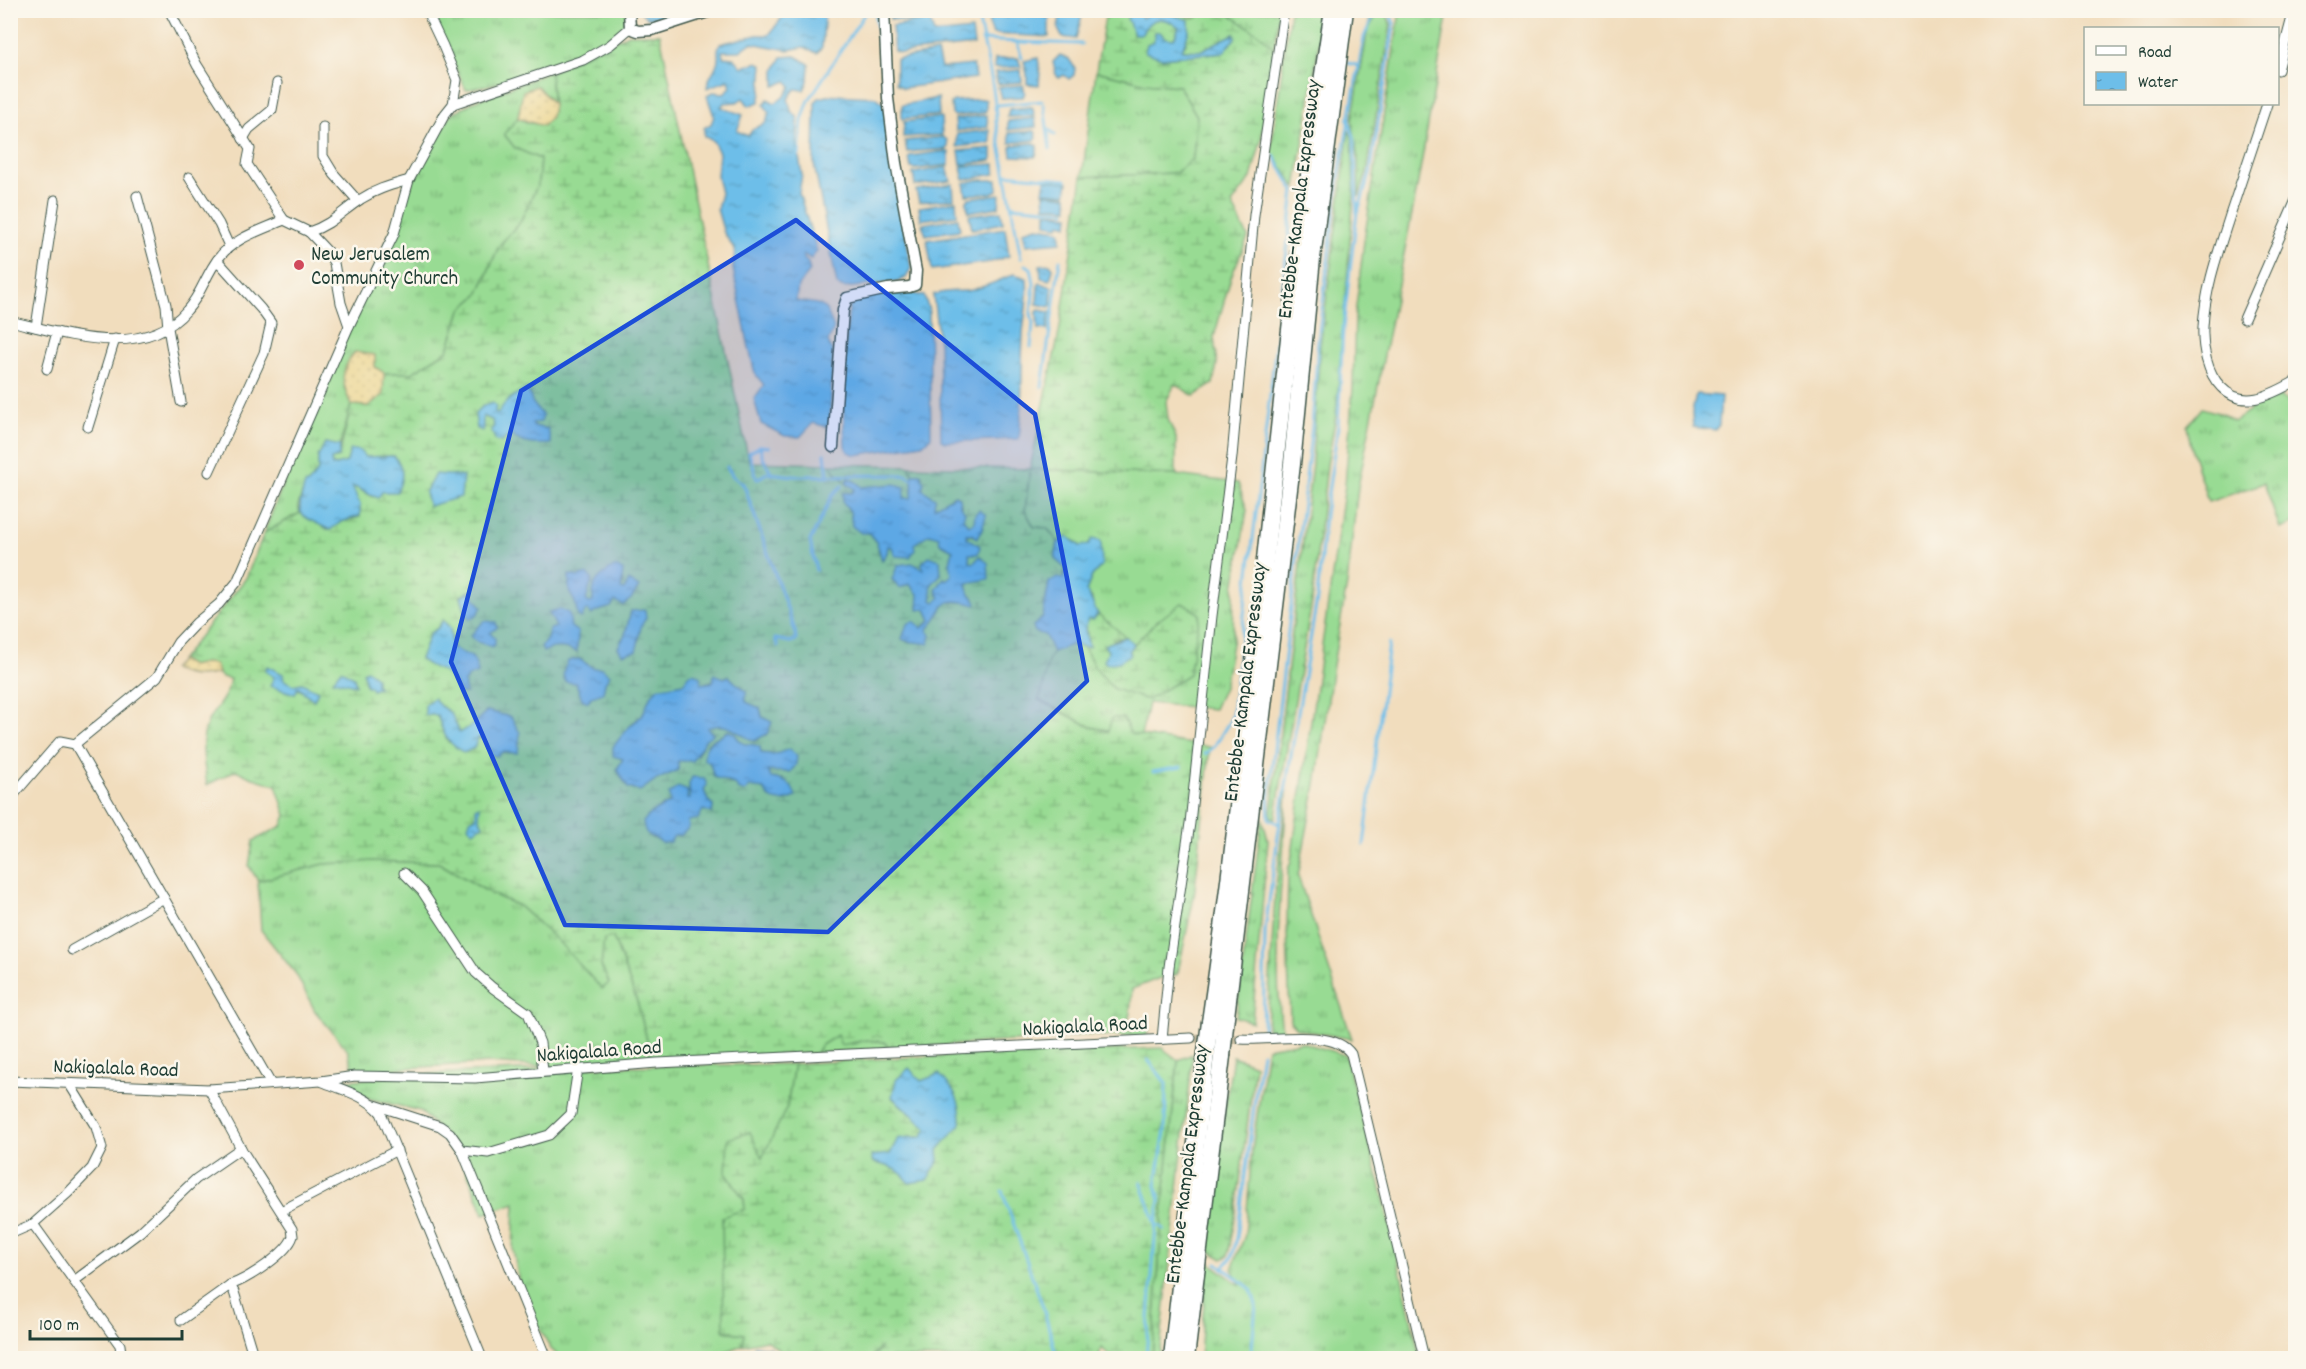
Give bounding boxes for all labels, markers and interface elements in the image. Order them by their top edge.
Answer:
legend [2084,27,2279,105]
text: Road [2138,41,2172,66]
text: Water [2138,71,2178,96]
street label: Entebbe–Kampala Expressway [1271,78,1331,321]
place label: New Jerusalem Community Church [311,241,458,295]
marker: New Jerusalem Community Church [292,258,306,272]
street label: Entebbe–Kampala Expressway [1217,561,1277,804]
street label: Nakigalala Road [1022,1010,1149,1046]
street label: Nakigalala Road [536,1034,663,1072]
street label: Entebbe–Kampala Expressway [1159,1043,1219,1286]
street label: Nakigalala Road [53,1053,179,1087]
scale bar [30,1303,182,1341]
text: 100 m [39,1314,79,1339]

